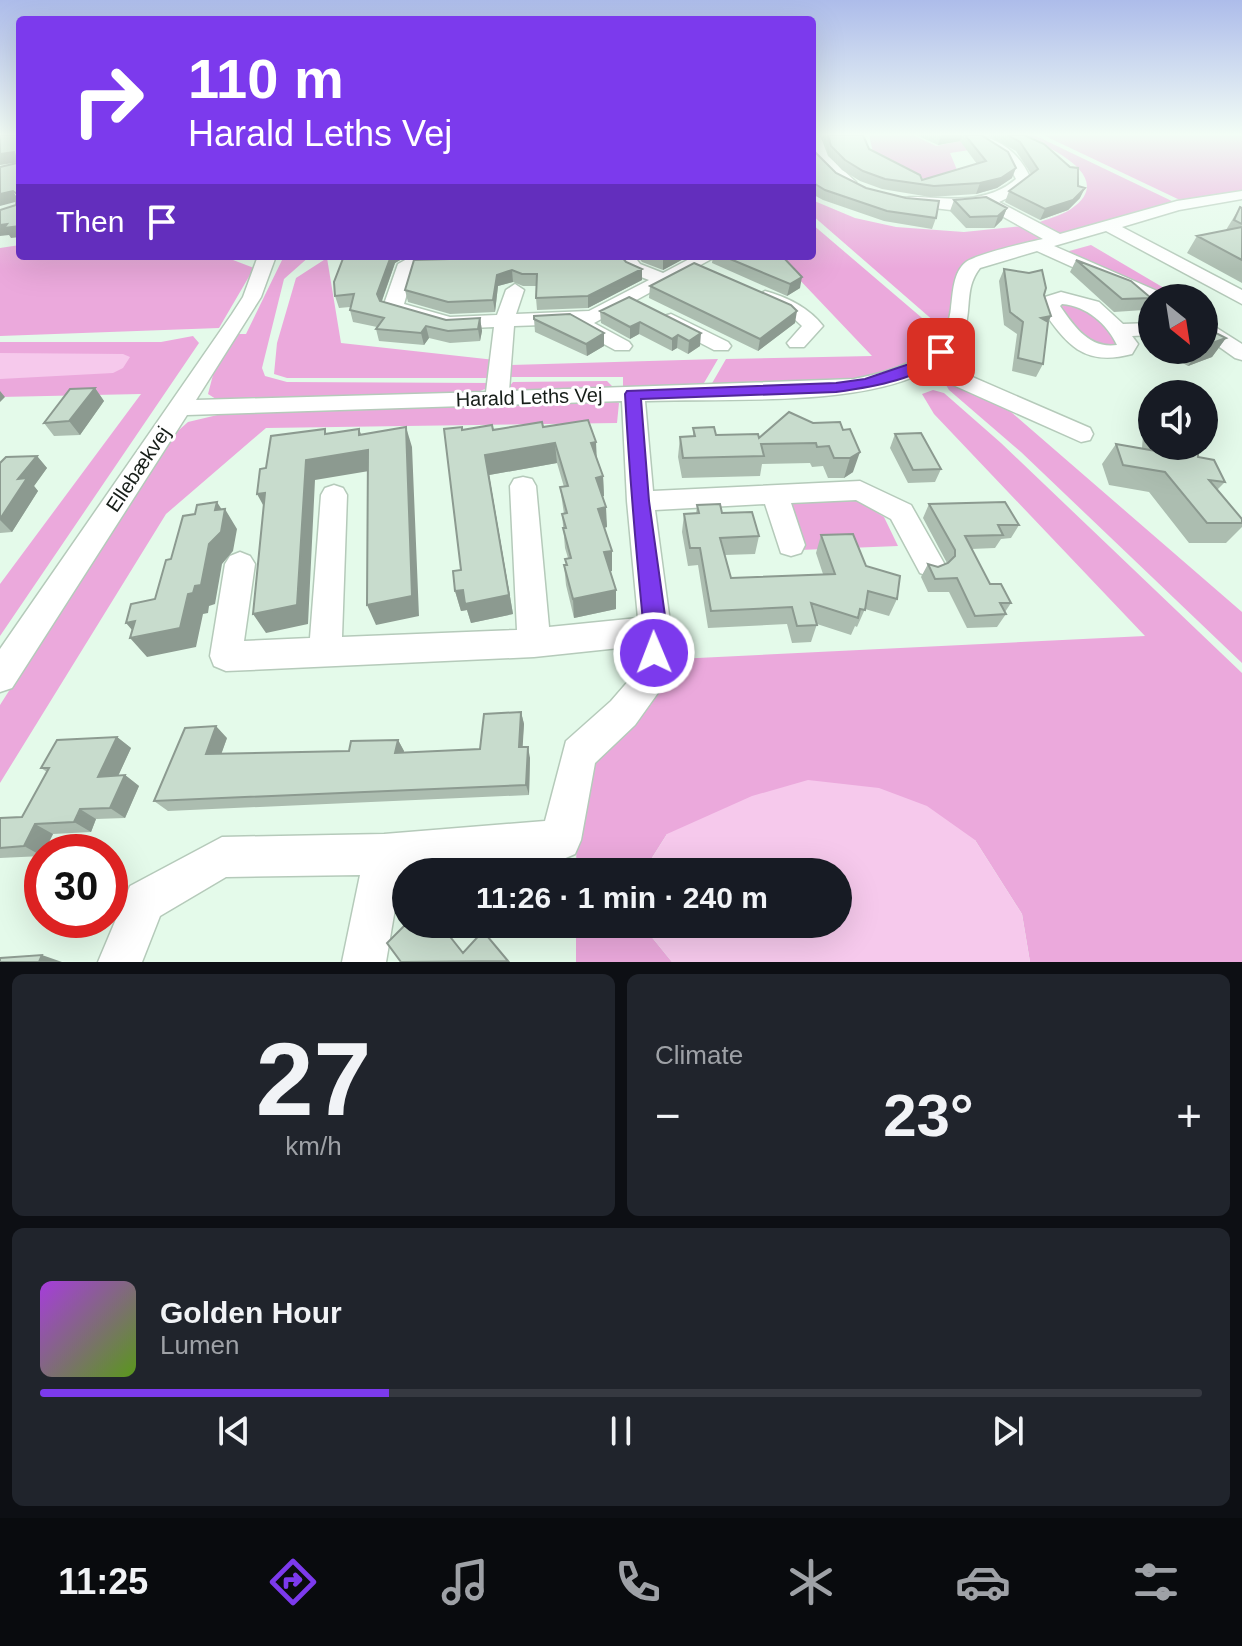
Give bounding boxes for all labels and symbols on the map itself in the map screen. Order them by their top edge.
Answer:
north arrow [1138,284,1218,364]
pin [907,318,975,386]
street label: Harald Leths Vej [455,383,603,411]
street label: Ellebækvej [102,422,174,516]
position arrow [612,611,696,695]
speed limit sign: 30 [24,834,128,938]

